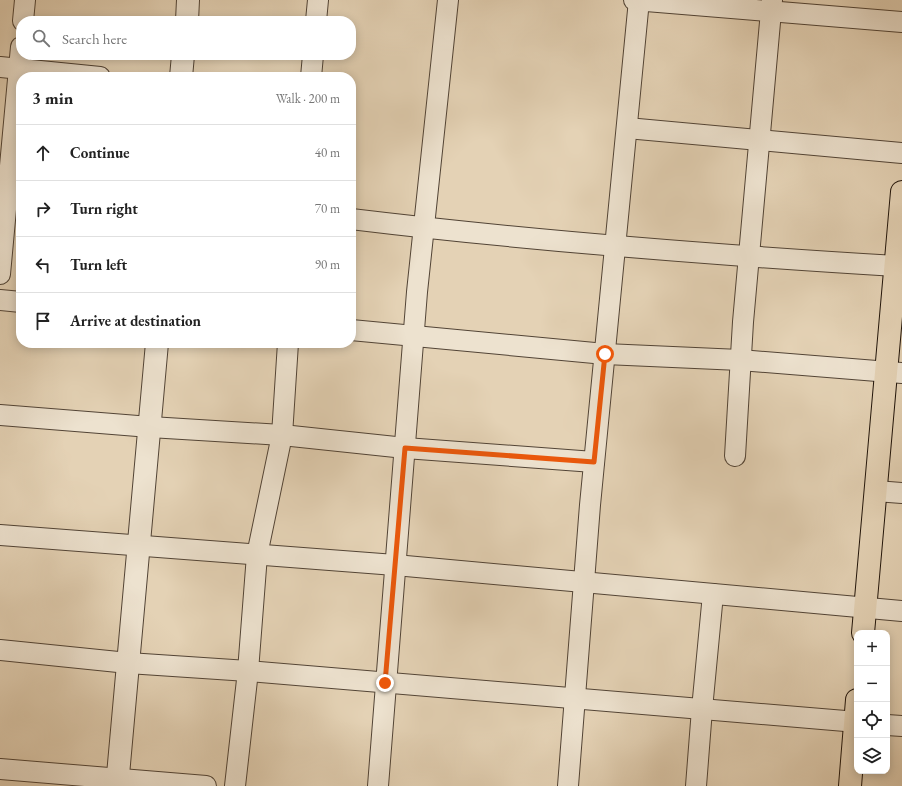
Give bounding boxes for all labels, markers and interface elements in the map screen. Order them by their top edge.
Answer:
search box [16,16,356,60]
icon: search [30,27,52,49]
text: Search here [62,29,127,48]
text: 3 min [32,87,73,109]
text: Walk · 200 m [276,90,340,107]
icon: ahead [32,142,54,164]
text: Continue [70,143,130,162]
text: 40 m [315,144,340,161]
icon: right [32,198,54,220]
text: Turn right [70,199,138,218]
text: 70 m [315,200,340,217]
icon: left [32,254,54,276]
text: Turn left [70,255,127,274]
text: 90 m [315,256,340,273]
icon: arrive [32,310,54,332]
text: Arrive at destination [70,311,201,330]
route start [596,345,614,363]
map controls [854,630,890,774]
button: + [854,630,890,666]
button: − [854,666,890,702]
route end [376,674,394,692]
button: locate [854,702,890,738]
button: layers [854,738,890,774]

